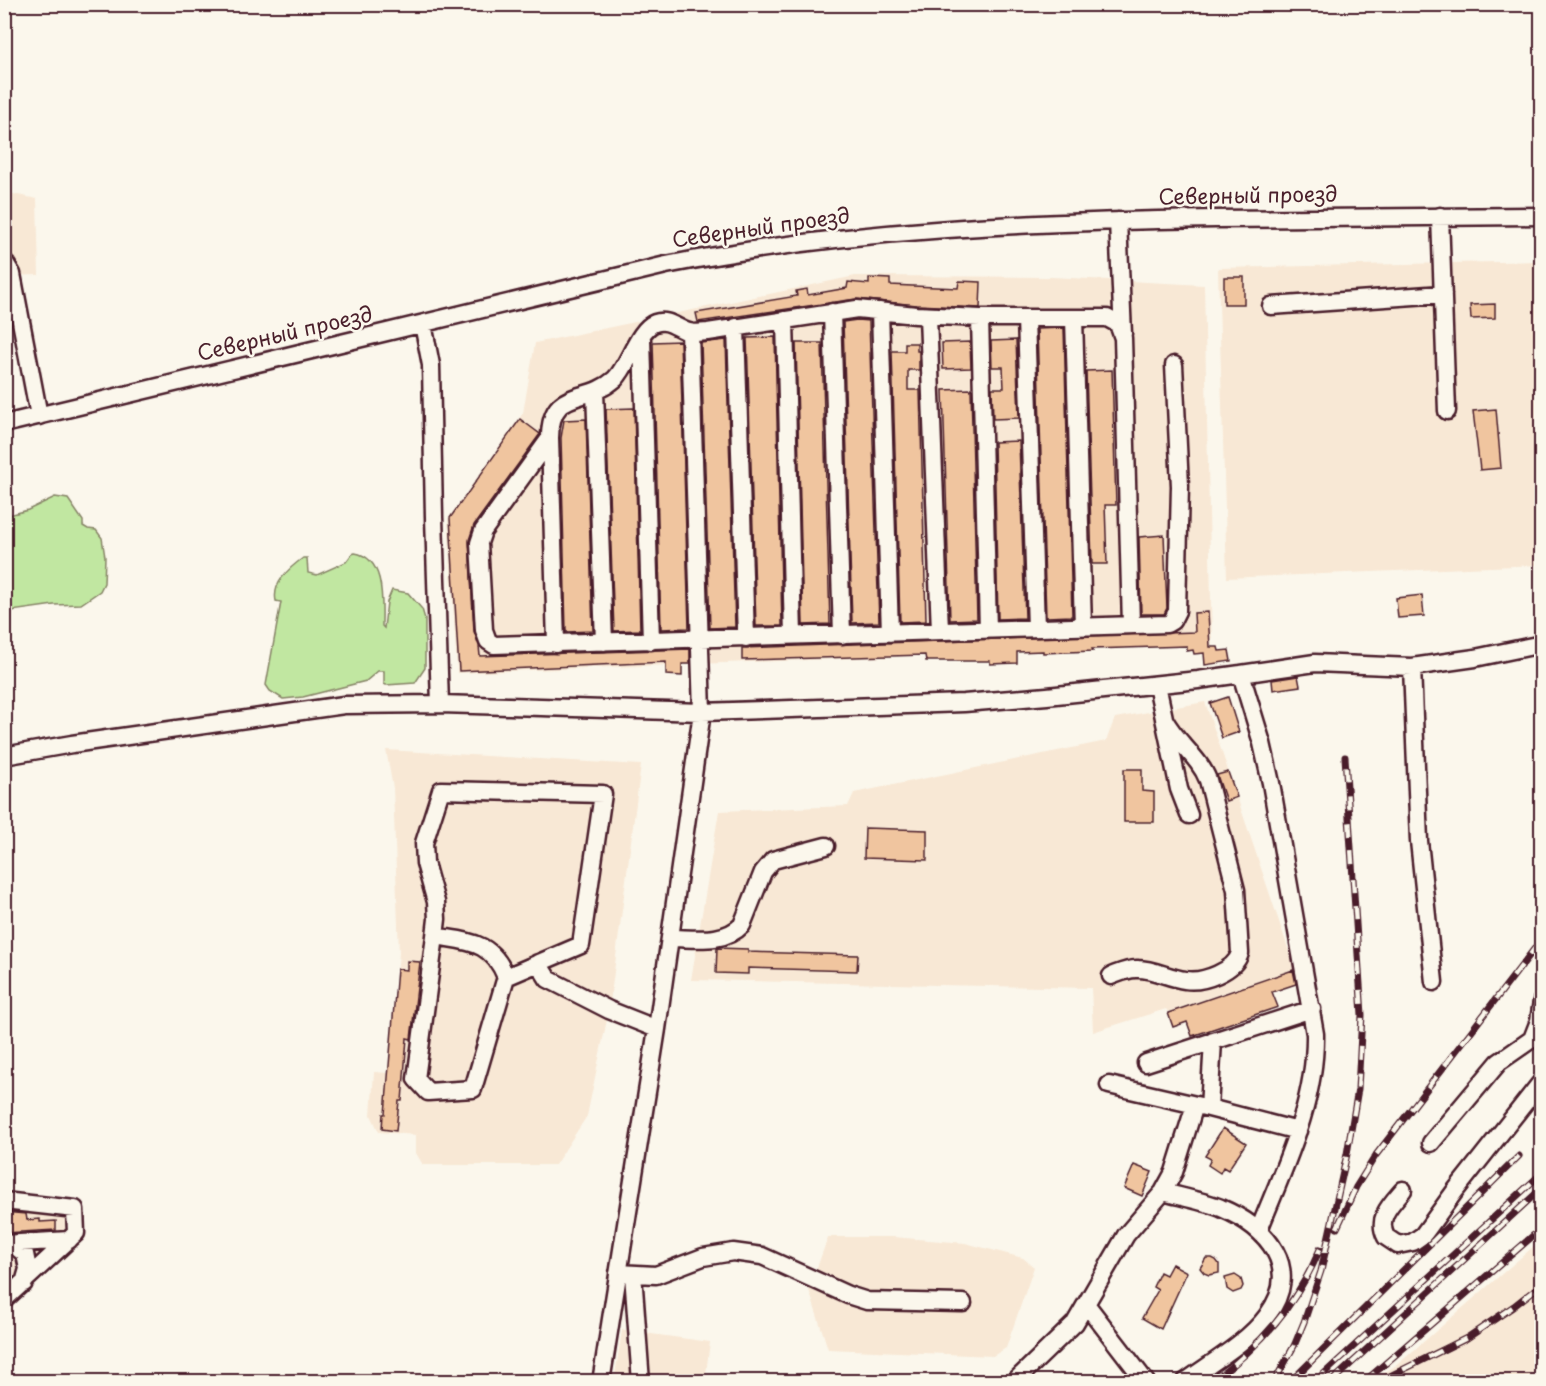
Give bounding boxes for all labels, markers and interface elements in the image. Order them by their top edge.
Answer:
street label: Северный проезд [1158,176,1338,212]
street label: Северный проезд [670,198,852,254]
street label: Северный проезд [194,296,376,368]

